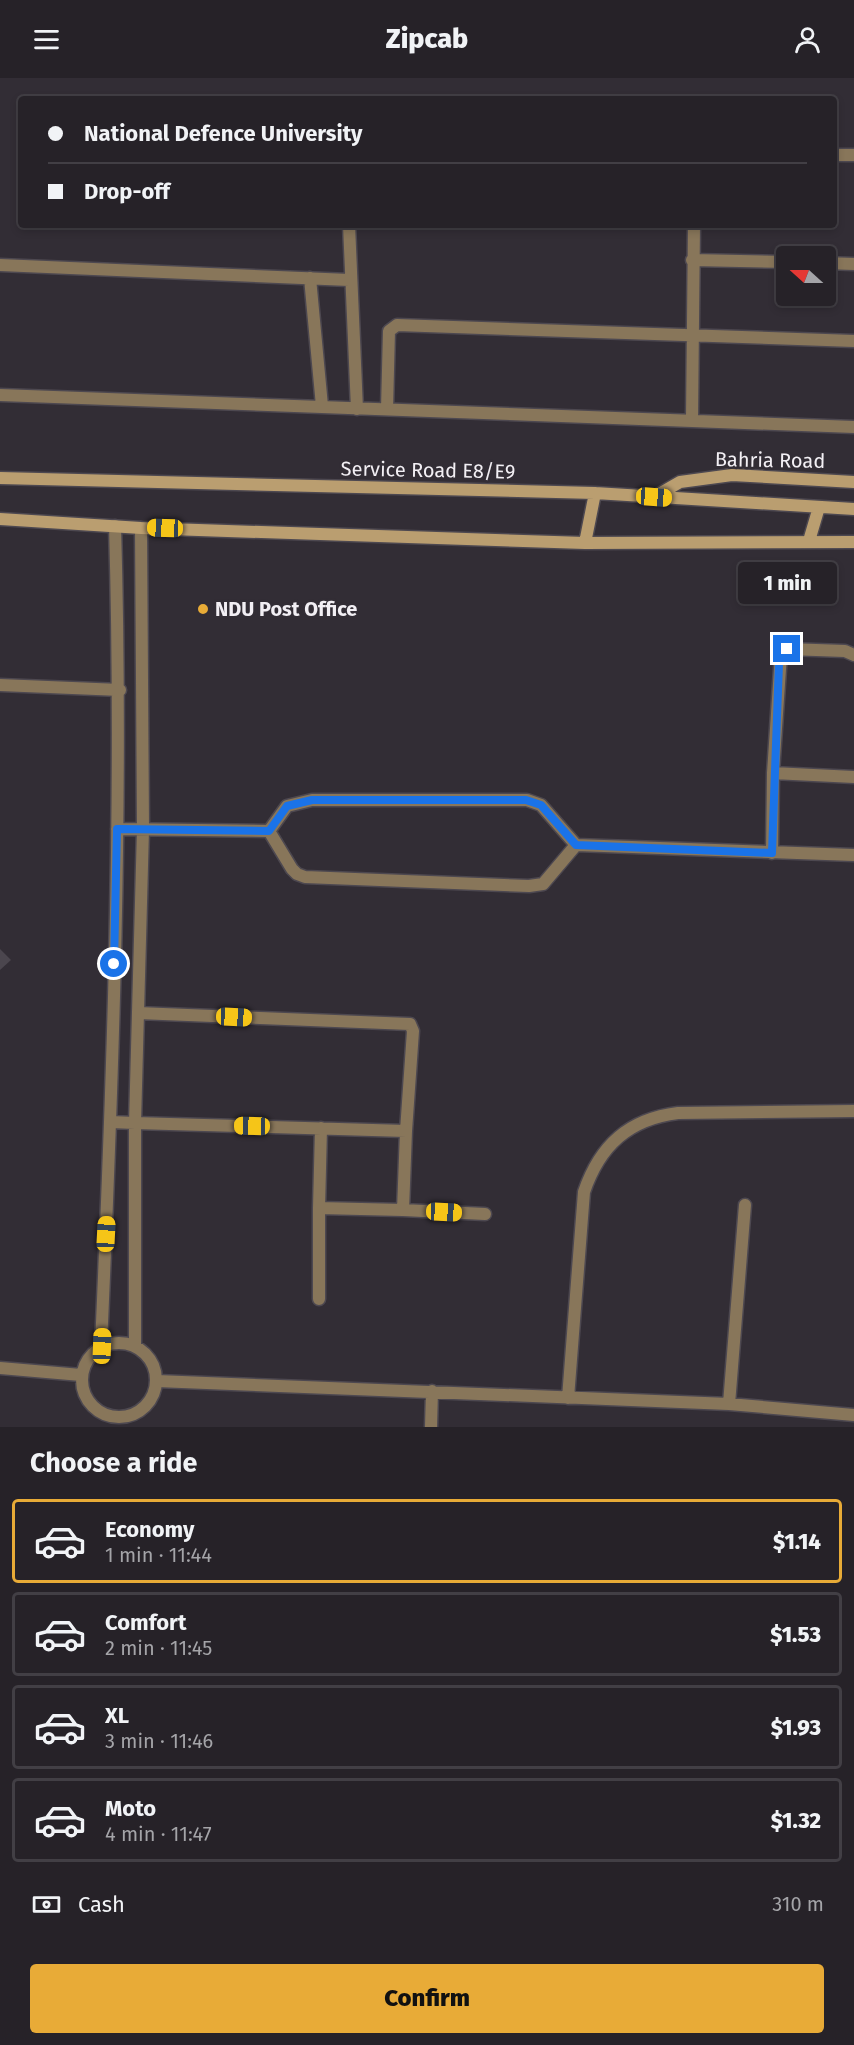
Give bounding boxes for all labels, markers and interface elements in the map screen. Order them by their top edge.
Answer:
icon: menu [30,23,63,56]
text: Zipcab [386,23,468,55]
icon: person [791,23,824,56]
text: National Defence University [84,120,362,147]
text: Drop-off [84,178,170,205]
north arrow [776,246,836,306]
map controls [776,246,836,306]
street label: Bahria Road [715,447,825,473]
street label: Service Road E8/E9 [340,456,516,484]
car [635,487,673,507]
car [147,518,183,538]
callout: 1 min [738,562,836,604]
text: 1 min [764,571,811,595]
place label: NDU Post Office [215,597,357,621]
marker: NDU Post Office [196,602,210,616]
route end [773,635,800,662]
route start [100,950,127,977]
car [216,1007,252,1027]
car [234,1117,270,1135]
car [426,1202,462,1222]
car [96,1216,116,1252]
car [92,1328,112,1364]
text: Choose a ride [30,1447,197,1479]
icon: car [33,1514,87,1568]
text: Economy [105,1516,194,1543]
text: $1.14 [773,1528,821,1555]
text: 1 min · 11:44 [105,1543,212,1567]
icon: car [33,1607,87,1661]
text: Comfort [105,1609,186,1636]
text: $1.53 [770,1621,821,1648]
text: 2 min · 11:45 [105,1636,212,1660]
icon: car [33,1700,87,1754]
text: XL [105,1702,129,1729]
text: $1.93 [771,1714,821,1741]
text: 3 min · 11:46 [105,1729,213,1753]
icon: car [33,1793,87,1847]
text: Moto [105,1795,156,1822]
text: $1.32 [771,1807,821,1834]
text: 4 min · 11:47 [105,1822,212,1846]
icon: cash [30,1888,63,1921]
text: Cash [78,1891,125,1918]
text: 310 m [772,1892,824,1916]
button: Confirm [30,1964,824,2033]

